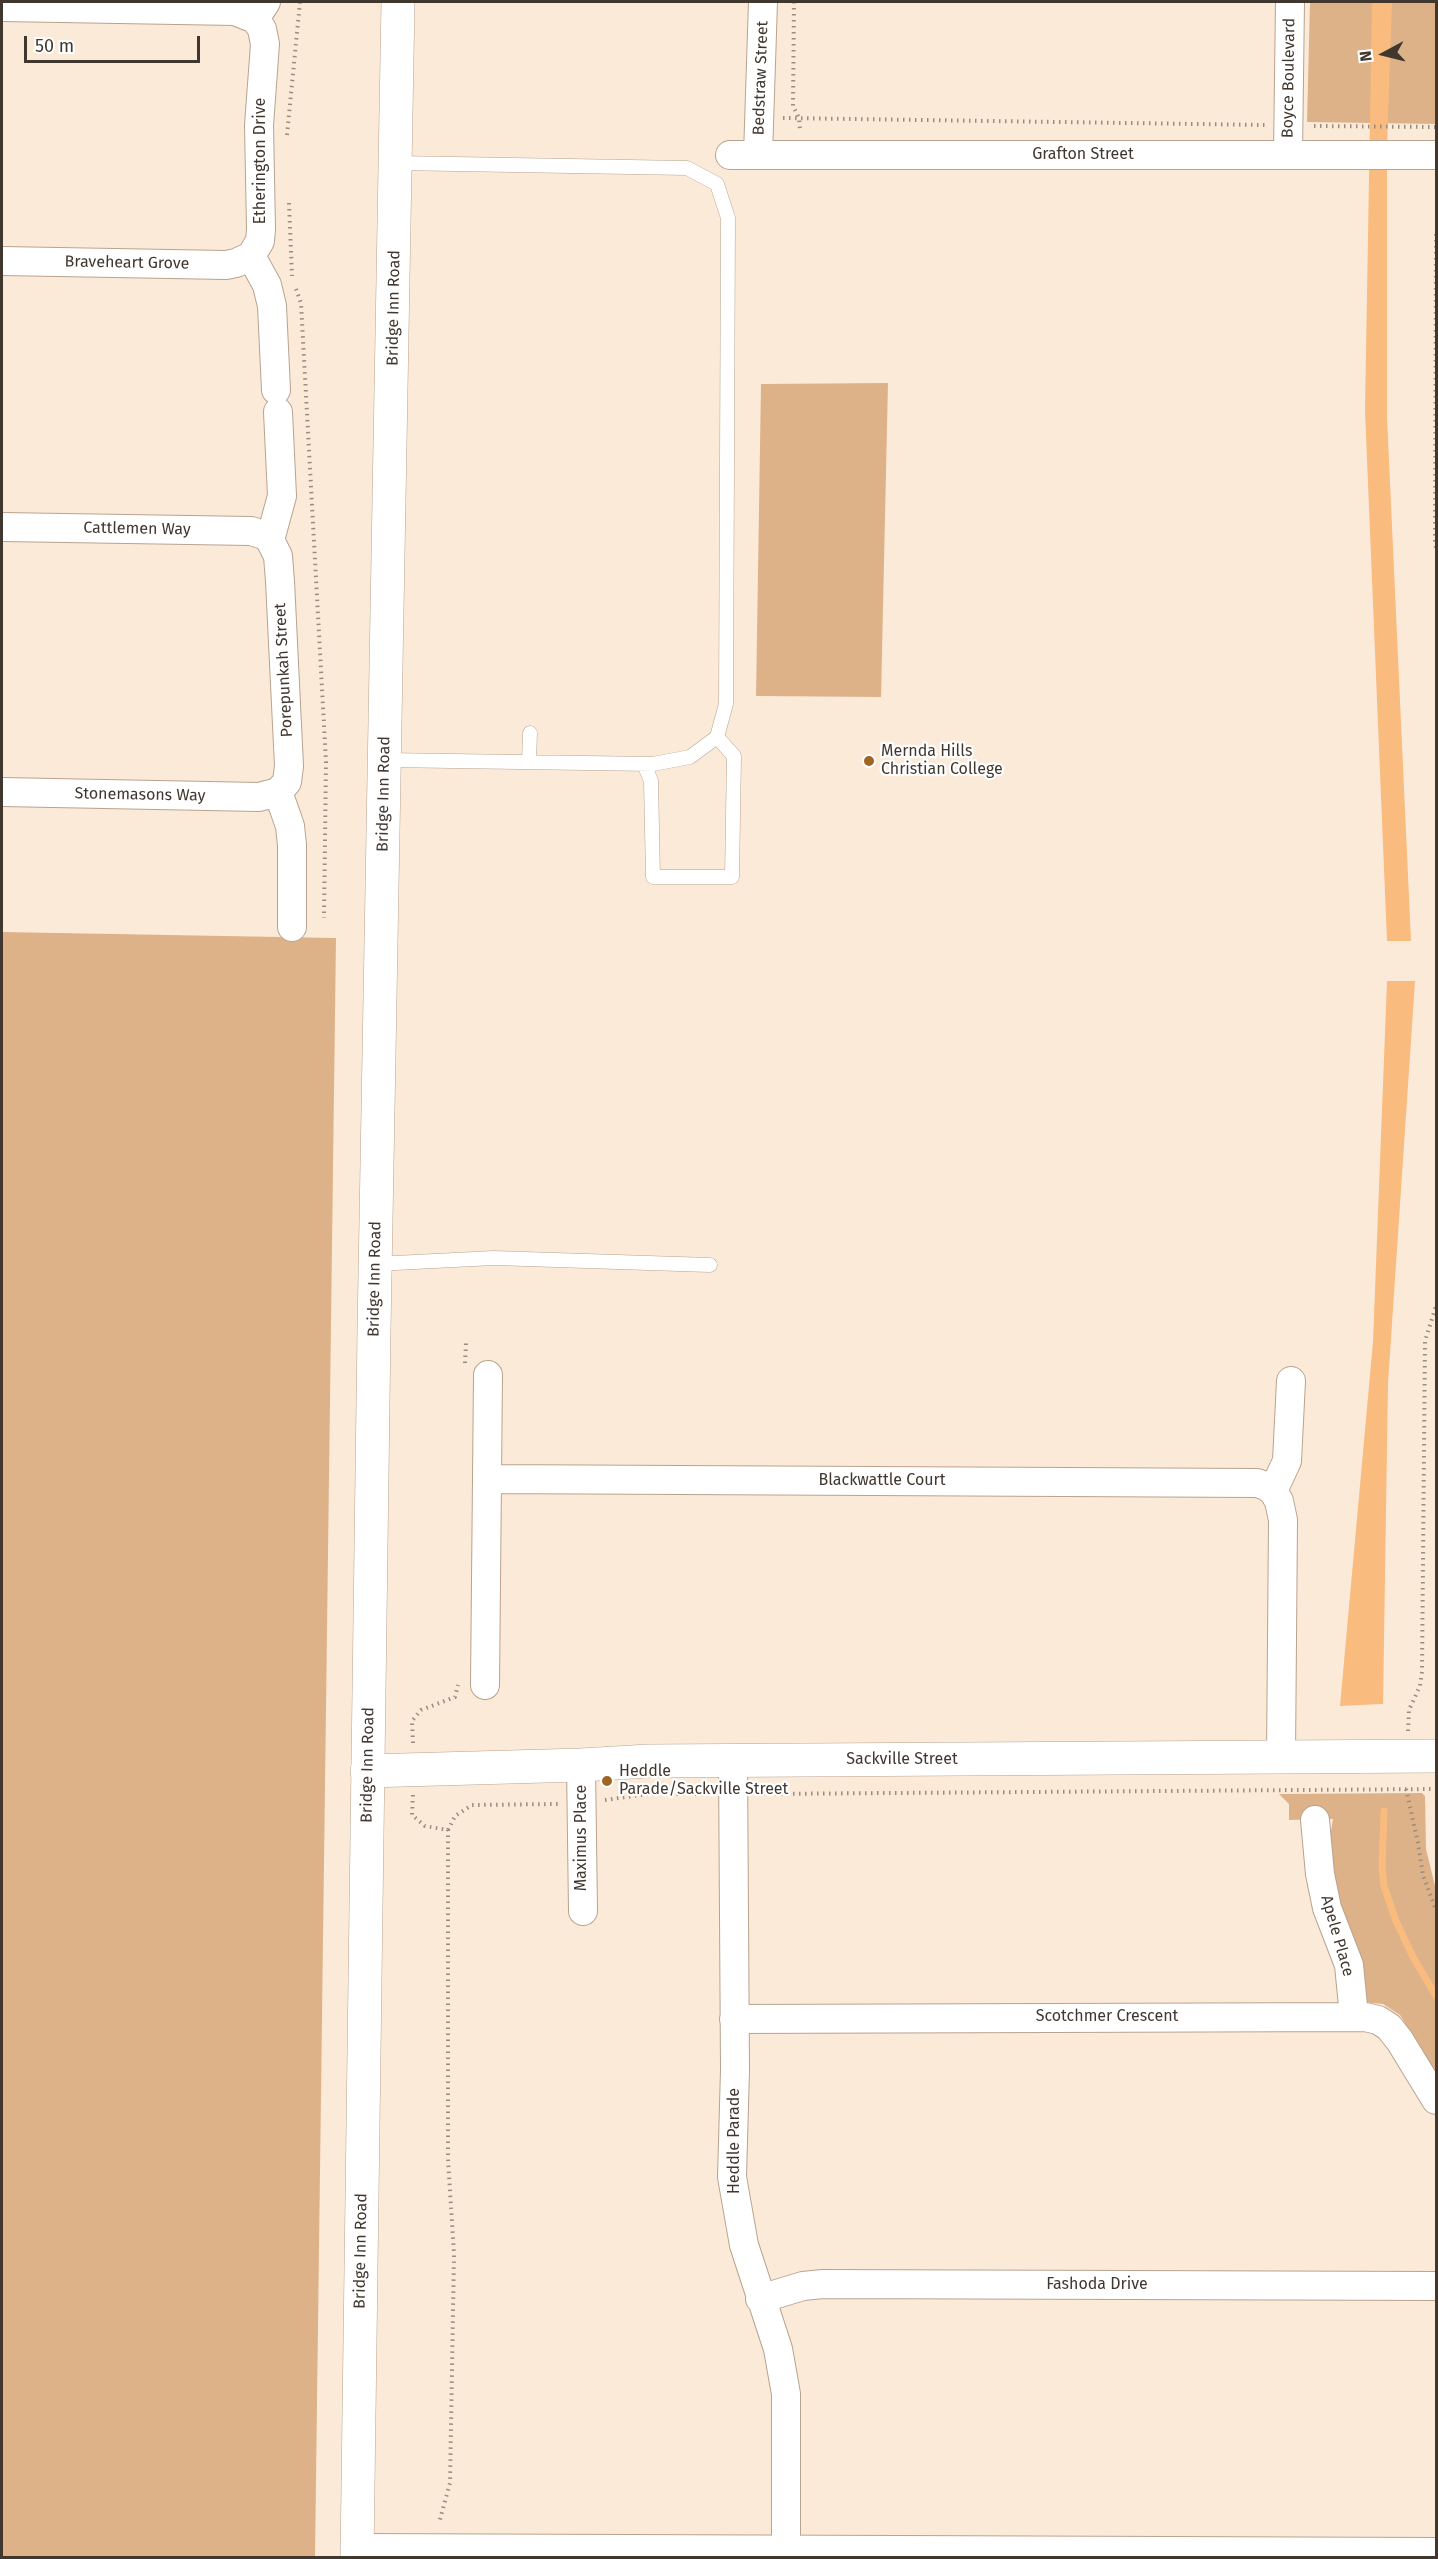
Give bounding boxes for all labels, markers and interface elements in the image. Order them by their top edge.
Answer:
street label: Boyce Boulevard [1278,18,1300,138]
street label: Bedstraw Street [749,20,773,136]
scale bar [27,24,202,62]
north arrow [1354,24,1414,84]
text: 50 m [35,35,74,57]
text: N [1356,50,1376,63]
street label: Etherington Drive [251,98,271,224]
street label: Grafton Street [1032,145,1134,165]
street label: Bridge Inn Road [383,250,405,366]
street label: Braveheart Grove [64,252,190,274]
street label: Cattlemen Way [83,518,191,540]
street label: Porepunkah Street [271,602,297,738]
street label: Bridge Inn Road [373,736,395,852]
place label: Mernda Hills Christian College [881,742,1003,780]
marker: Mernda Hills Christian College [862,754,876,768]
street label: Stonemasons Way [74,784,206,806]
street label: Bridge Inn Road [364,1221,386,1337]
street label: Blackwattle Court [818,1471,946,1491]
street label: Bridge Inn Road [357,1707,379,1823]
street label: Sackville Street [846,1750,958,1770]
place label: Heddle Parade/Sackville Street [619,1762,788,1800]
marker: Heddle Parade/Sackville Street [600,1774,614,1788]
street label: Maximus Place [572,1785,592,1891]
street label: Apele Place [1316,1893,1358,1979]
street label: Scotchmer Crescent [1036,2007,1178,2027]
street label: Heddle Parade [725,2088,745,2194]
street label: Bridge Inn Road [350,2193,372,2309]
street label: Fashoda Drive [1046,2275,1148,2295]

